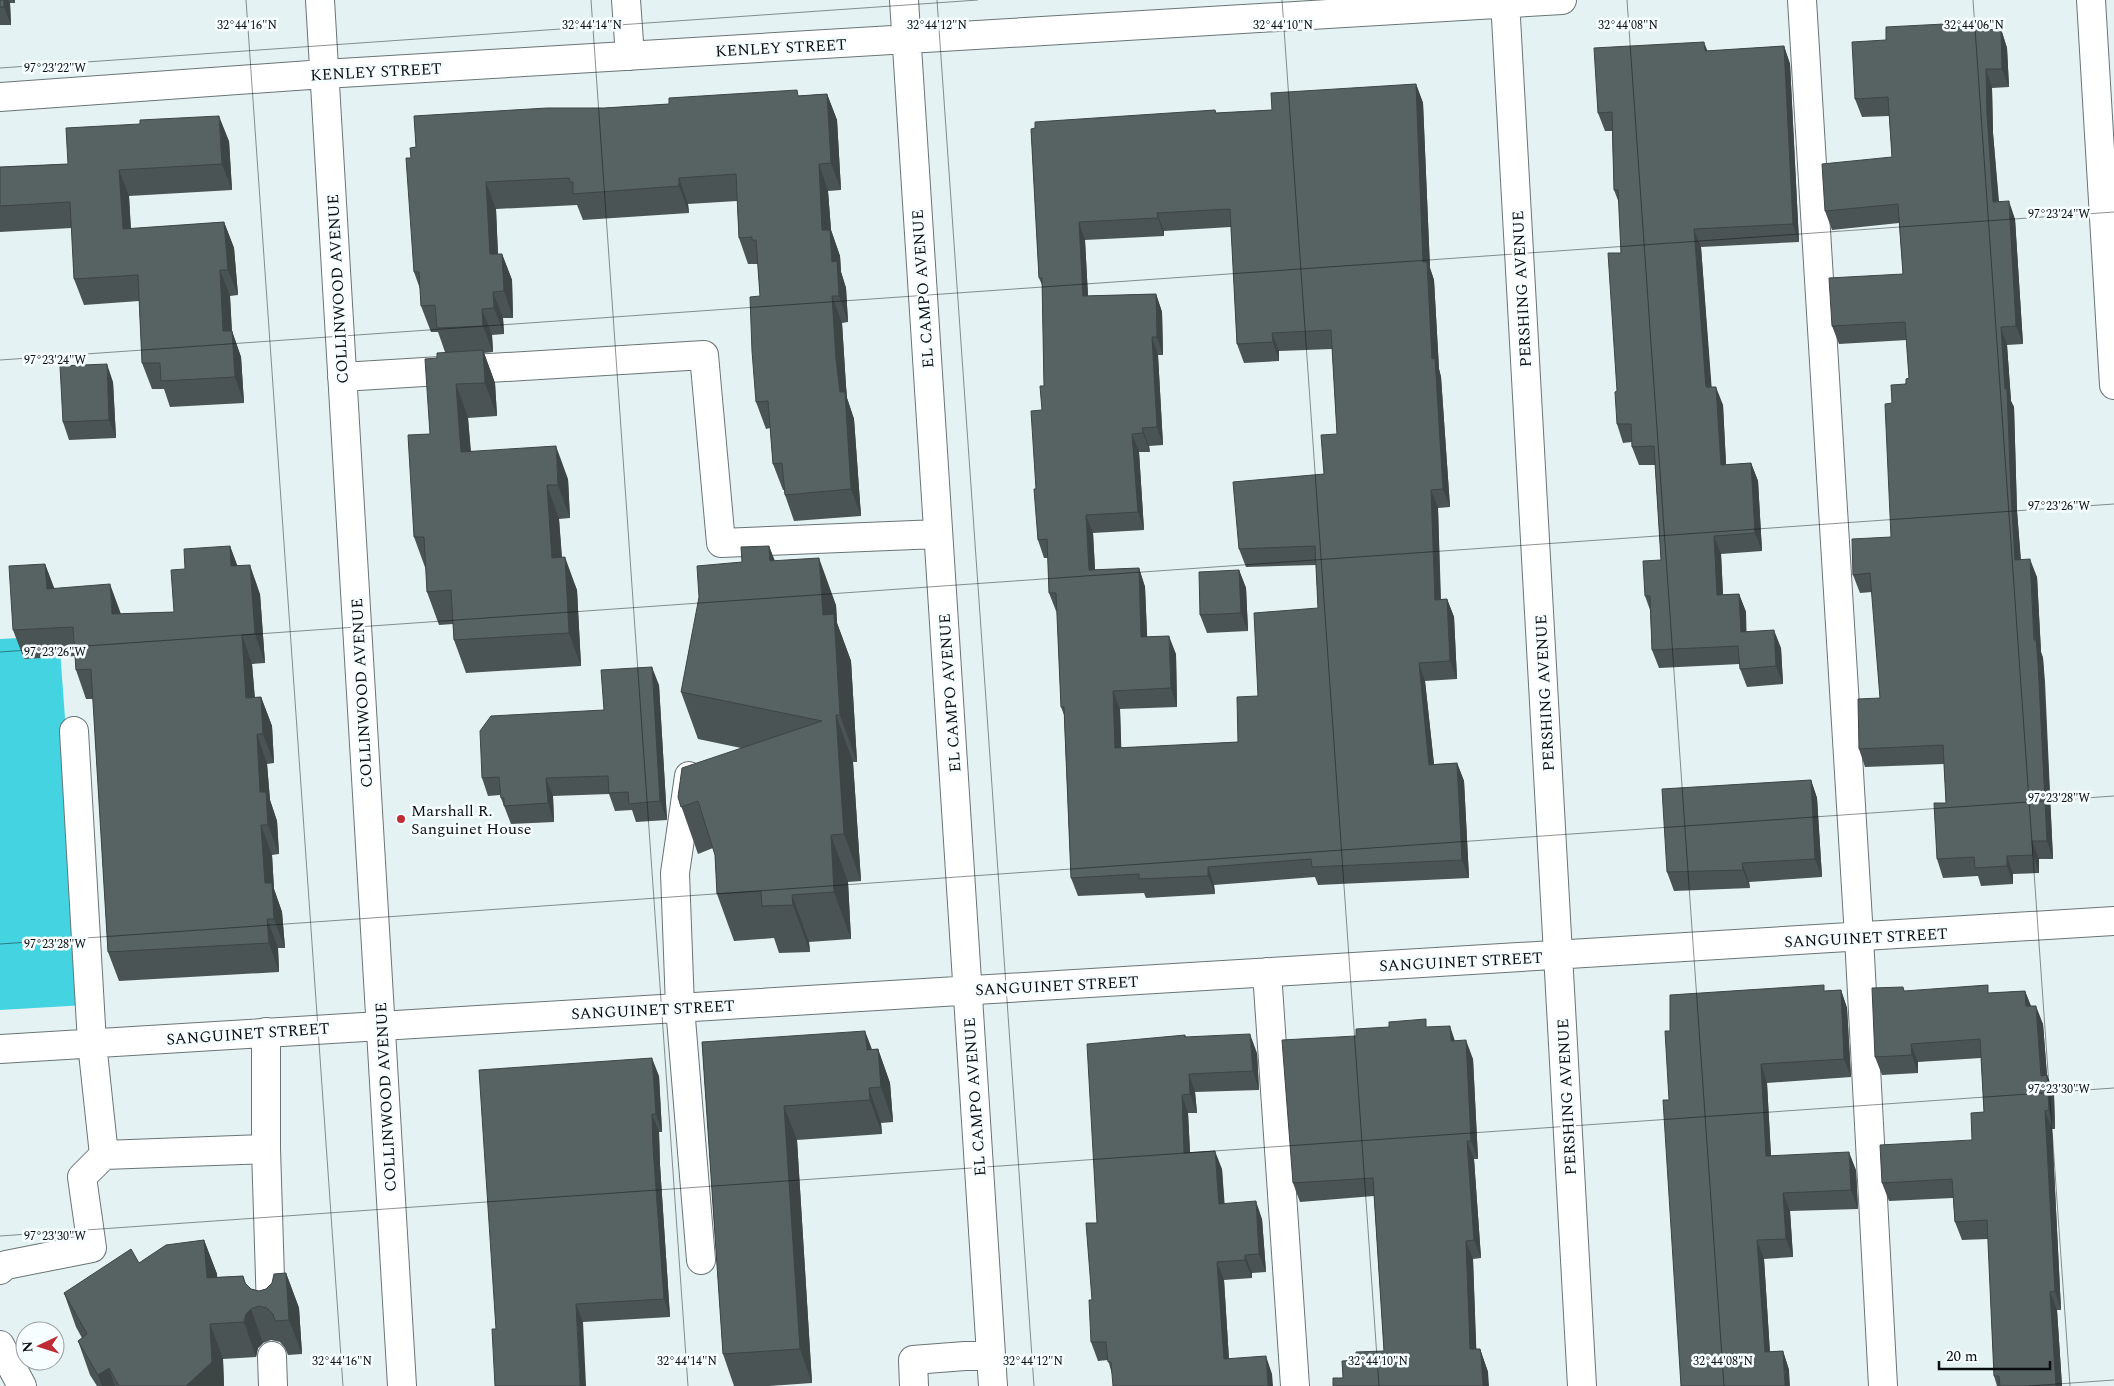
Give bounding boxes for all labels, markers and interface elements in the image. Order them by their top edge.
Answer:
text: 32°44'16"N [217,16,277,35]
text: 32°44'14"N [562,16,622,35]
text: 32°44'12"N [907,16,967,35]
text: 32°44'10"N [1253,16,1313,35]
text: 32°44'08"N [1598,16,1658,35]
text: 32°44'06"N [1944,16,2004,35]
street label: KENLEY STREET [715,33,848,63]
street label: KENLEY STREET [310,57,443,87]
text: 97°23'22"W [24,59,86,78]
street label: COLLINWOOD AVENUE [321,194,355,384]
text: 97°23'24"W [2028,205,2090,224]
street label: EL CAMPO AVENUE [905,209,941,369]
street label: PERSHING AVENUE [1506,210,1538,368]
text: 97°23'24"W [24,351,86,370]
text: 97°23'26"W [2028,497,2090,516]
street label: COLLINWOOD AVENUE [345,598,379,788]
street label: EL CAMPO AVENUE [932,613,968,773]
street label: PERSHING AVENUE [1529,614,1561,772]
text: 97°23'26"W [24,643,86,662]
text: 97°23'28"W [2028,789,2090,808]
place label: Marshall R. Sanguinet House [411,799,532,841]
marker: Marshall R. Sanguinet House [395,813,407,825]
street label: SANGUINET STREET [1784,922,1949,954]
text: 97°23'28"W [24,935,86,954]
street label: SANGUINET STREET [1379,946,1544,978]
street label: SANGUINET STREET [975,970,1140,1002]
street label: SANGUINET STREET [571,994,736,1026]
street label: COLLINWOOD AVENUE [369,1002,403,1192]
street label: SANGUINET STREET [166,1016,331,1052]
street label: EL CAMPO AVENUE [957,1017,993,1177]
street label: PERSHING AVENUE [1551,1018,1583,1176]
text: 97°23'30"W [2028,1080,2090,1099]
text: 97°23'30"W [24,1227,86,1246]
north arrow [15,1321,65,1371]
scale bar [1939,1338,2050,1370]
text: N [17,1340,38,1353]
text: 20 m [1946,1345,1978,1368]
text: 32°44'16"N [312,1352,372,1371]
text: 32°44'14"N [657,1352,717,1371]
text: 32°44'12"N [1003,1352,1063,1371]
text: 32°44'10"N [1348,1352,1408,1371]
text: 32°44'08"N [1693,1352,1753,1371]

